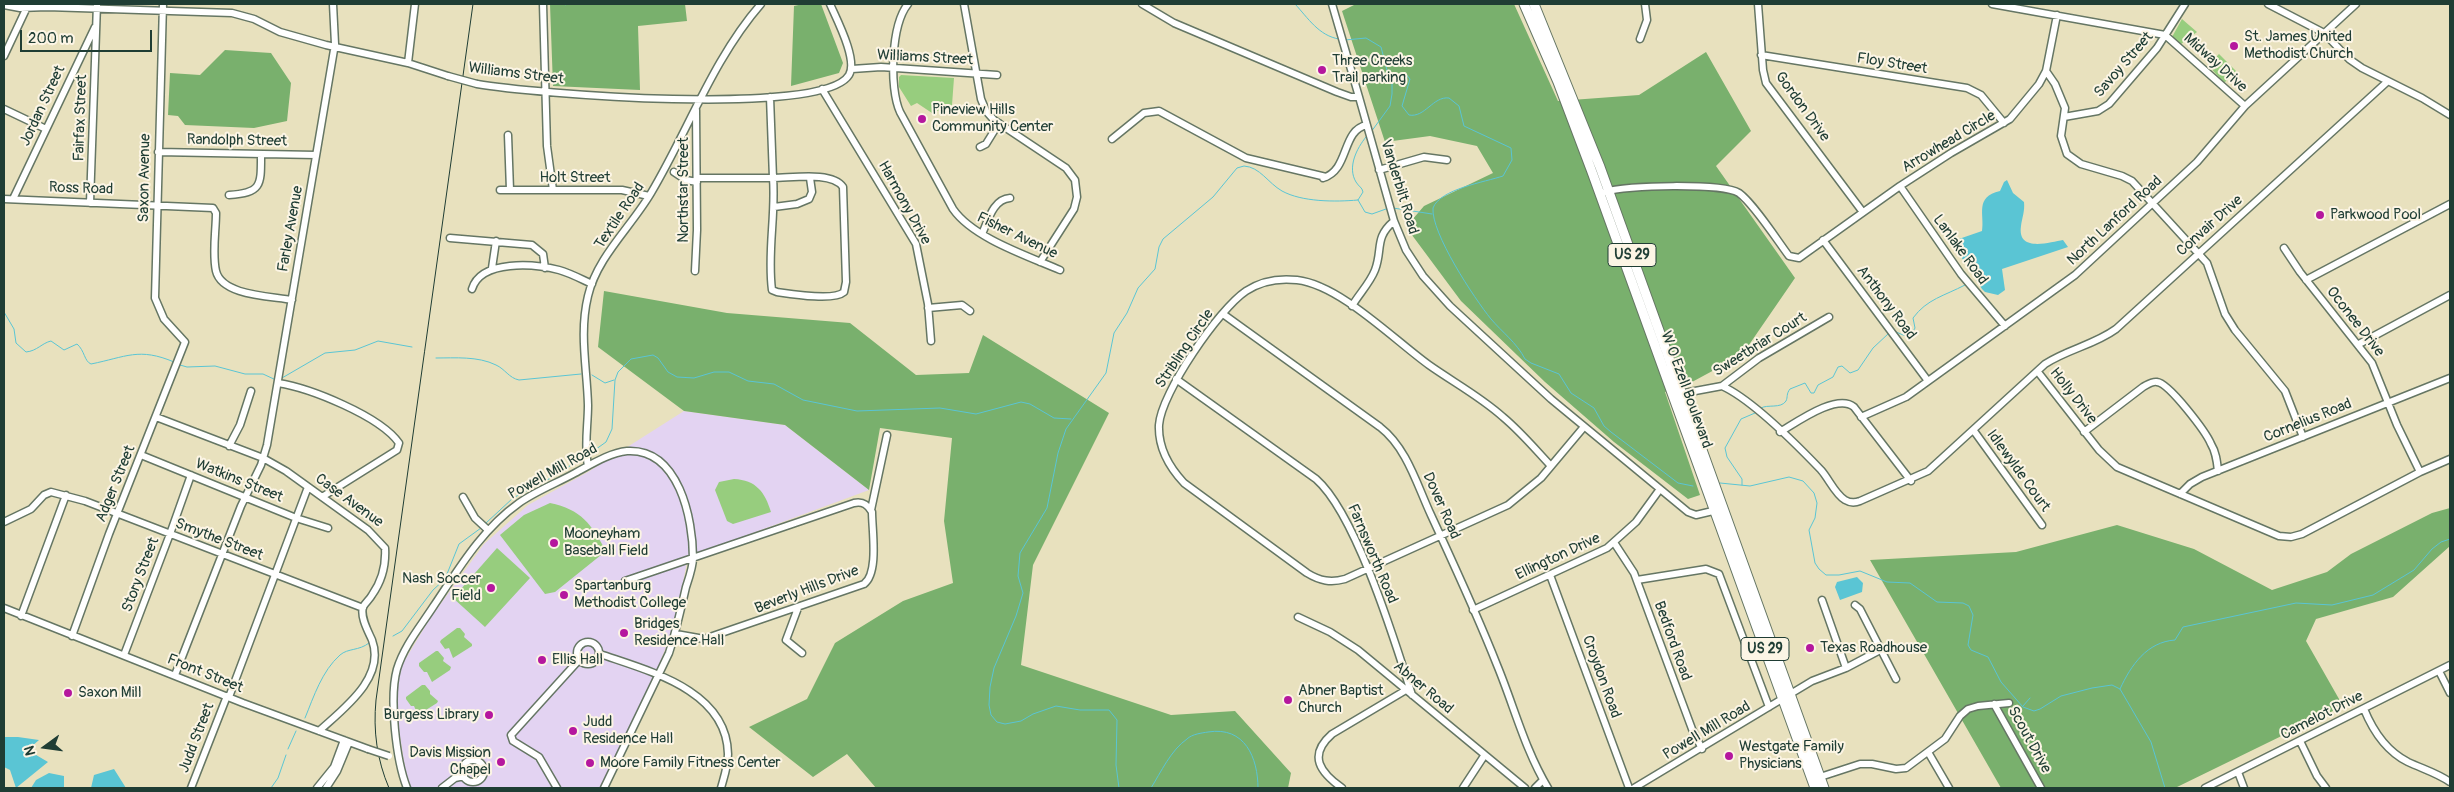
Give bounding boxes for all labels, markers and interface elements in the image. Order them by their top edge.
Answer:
scale bar [22,20,155,52]
place label: St. James United Methodist Church [2244,28,2353,63]
text: 200 m [28,29,73,48]
street label: Savoy Street [2091,29,2157,101]
street label: Midway Drive [2179,30,2251,96]
marker: St. James United Methodist Church [2228,40,2240,52]
street label: Williams Street [877,46,973,70]
street label: Floy Street [1856,50,1928,78]
place label: Three Creeks Trail parking [1332,52,1413,87]
street label: Williams Street [467,59,565,89]
street label: Jordan Street [17,63,69,149]
marker: Three Creeks Trail parking [1316,64,1328,76]
street label: Gordon Drive [1771,69,1833,145]
street label: Fairfax Street [70,74,92,162]
place label: Pineview Hills Community Center [932,101,1053,136]
street label: Arrowhead Circle [1899,107,1999,177]
marker: Pineview Hills Community Center [916,113,928,125]
street label: Randolph Street [187,131,287,151]
street label: Saxon Avenue [135,133,155,223]
street label: Northstar Street [675,137,693,243]
street label: Vanderbilt Road [1376,137,1422,237]
street label: Harmony Drive [874,158,934,248]
street label: Holt Street [539,169,611,187]
street label: North Lanford Road [2064,172,2166,270]
street label: Ross Road [48,179,114,199]
street label: Textile Road [591,179,649,253]
street label: Farley Avenue [275,185,307,273]
street label: Convair Drive [2173,192,2247,260]
place label: Parkwood Pool [2330,206,2421,224]
street label: Fisher Avenue [974,209,1060,263]
marker: Parkwood Pool [2314,209,2326,221]
street label: Lanlake Road [1929,212,1991,288]
road number: US 29 [1608,244,1656,266]
street label: Anthony Road [1852,262,1920,344]
street label: Oconee Drive [2322,284,2388,360]
street label: Stribling Circle [1152,306,1218,392]
street label: Sweetbriar Court [1710,309,1810,381]
street label: W O Ezell Boulevard [1656,329,1716,451]
street label: Holly Drive [2045,364,2101,428]
street label: Cornelius Road [2261,395,2355,447]
street label: Idlewylde Court [1982,426,2054,516]
street label: Powell Mill Road [505,440,601,504]
street label: Adger Street [92,443,140,525]
street label: Watkins Street [193,455,285,507]
street label: Case Avenue [311,470,387,532]
street label: Dover Road [1418,470,1464,542]
street label: Farnsworth Road [1343,502,1401,606]
street label: Smythe Street [172,515,266,565]
place label: Mooneyham Baseball Field [564,525,648,560]
street label: Ellington Drive [1513,530,1603,584]
street label: Story Street [119,535,163,615]
marker: Mooneyham Baseball Field [548,537,560,549]
street label: Beverly Hills Drive [752,562,862,618]
place label: Nash Soccer Field [402,570,481,605]
place label: Spartanburg Methodist College [574,577,686,612]
marker: Nash Soccer Field [485,582,497,594]
marker: Spartanburg Methodist College [558,589,570,601]
street label: Bedford Road [1649,599,1695,683]
place label: Bridges Residence Hall [634,615,724,650]
marker: Bridges Residence Hall [618,627,630,639]
street label: Croydon Road [1578,633,1624,721]
road number: US 29 [1741,638,1789,661]
place label: Texas Roadhouse [1820,639,1927,657]
marker: Texas Roadhouse [1804,642,1816,654]
street label: Front Street [164,651,246,697]
place label: Ellis Hall [552,651,603,669]
marker: Ellis Hall [536,654,548,666]
street label: Abner Road [1389,658,1457,718]
place label: Abner Baptist Church [1298,682,1384,717]
place label: Saxon Mill [78,684,141,702]
marker: Saxon Mill [62,687,74,699]
street label: Camelot Drive [2278,688,2366,744]
marker: Abner Baptist Church [1282,694,1294,706]
street label: Powell Mill Road [1660,698,1754,764]
street label: Judd Street [175,701,219,775]
street label: Scout Drive [2003,704,2055,776]
place label: Burgess Library [383,706,479,724]
marker: Burgess Library [483,709,495,721]
place label: Judd Residence Hall [583,713,673,748]
north arrow [20,722,70,772]
marker: Judd Residence Hall [567,725,579,737]
place label: Westgate Family Physicians [1739,738,1844,773]
text: N [21,744,39,757]
place label: Davis Mission Chapel [409,744,491,779]
marker: Westgate Family Physicians [1723,750,1735,762]
place label: Moore Family Fitness Center [600,754,781,772]
marker: Davis Mission Chapel [495,756,507,768]
marker: Moore Family Fitness Center [584,757,596,769]

